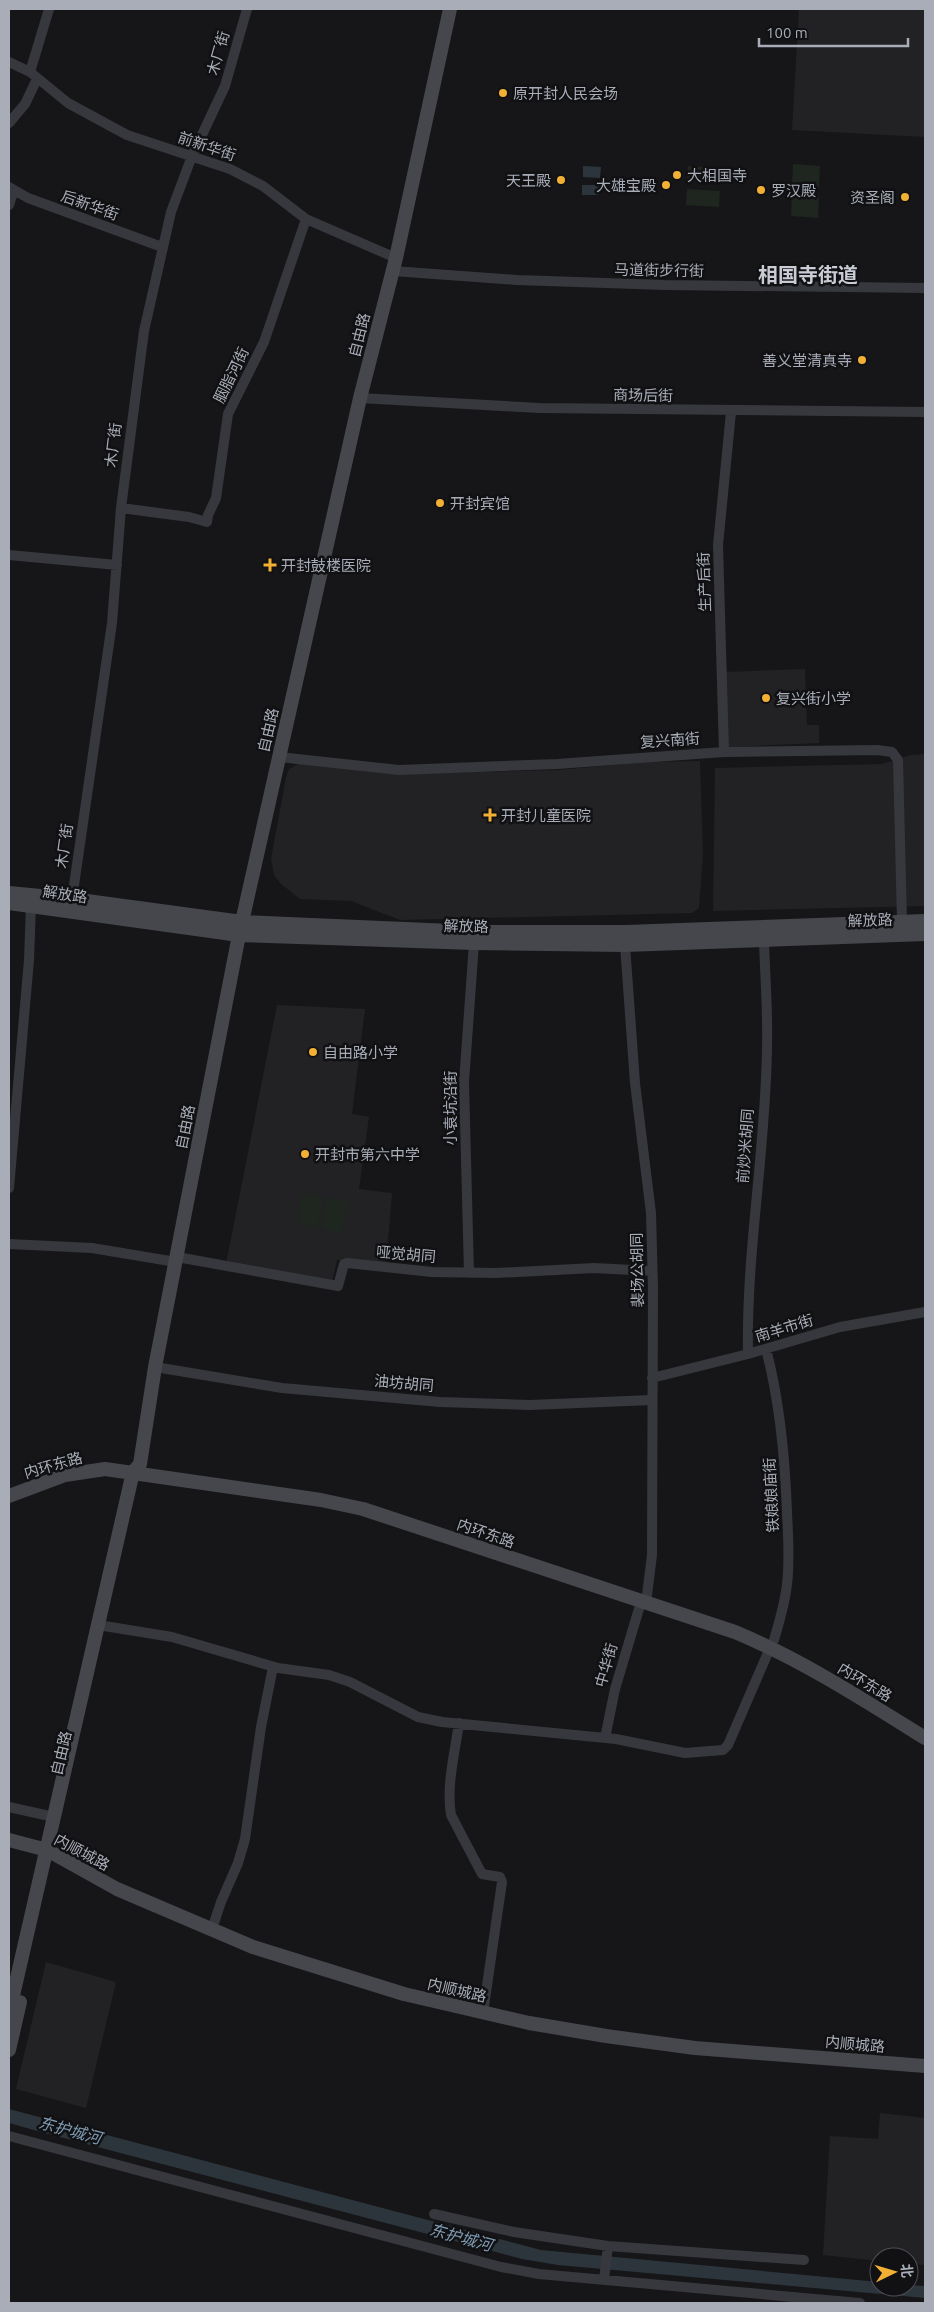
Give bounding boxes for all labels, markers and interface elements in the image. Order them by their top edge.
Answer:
scale bar [759,15,908,47]
text: 100 m [766,24,808,41]
street label: 木厂街 [204,29,232,77]
place label: 原开封人民会场 [513,85,618,102]
marker: 原开封人民会场 [497,87,509,99]
street label: 前新华街 [176,128,238,164]
place label: 大相国寺 [687,167,747,184]
marker: 大相国寺 [671,169,683,181]
place label: 天王殿 [506,172,551,189]
marker: 天王殿 [555,174,567,186]
place label: 大雄宝殿 [596,177,656,194]
marker: 大雄宝殿 [660,179,672,191]
place label: 罗汉殿 [771,182,816,199]
marker: 罗汉殿 [755,184,767,196]
street label: 后新华街 [59,187,121,223]
place label: 资圣阁 [850,189,895,206]
marker: 资圣阁 [899,191,911,203]
street label: 马道街步行街 [614,261,704,279]
district label: 相国寺街道 [758,263,858,286]
street label: 自由路 [345,311,373,359]
street label: 胭脂河街 [210,344,252,406]
place label: 善义堂清真寺 [762,352,852,369]
marker: 善义堂清真寺 [856,354,868,366]
street label: 商场后街 [613,386,673,404]
street label: 木厂街 [102,422,124,468]
place label: 开封宾馆 [450,495,510,512]
marker: 开封宾馆 [434,497,446,509]
street label: 生产后街 [694,552,714,612]
place label: 开封鼓楼医院 [281,557,371,574]
marker: 开封鼓楼医院 [263,558,277,572]
place label: 复兴街小学 [776,690,851,707]
marker: 复兴街小学 [760,692,772,704]
street label: 自由路 [255,706,281,754]
street label: 复兴南街 [639,729,701,751]
place label: 开封儿童医院 [501,807,591,824]
marker: 开封儿童医院 [483,808,497,822]
street label: 木厂街 [52,823,76,869]
street label: 解放路 [42,882,88,906]
street label: 解放路 [847,911,893,929]
street label: 解放路 [443,917,489,935]
place label: 自由路小学 [323,1044,398,1061]
marker: 自由路小学 [307,1046,319,1058]
street label: 小袁坑沿街 [442,1070,459,1146]
street label: 自由路 [172,1103,198,1151]
street label: 前炒米胡同 [734,1108,756,1184]
place label: 开封市第六中学 [315,1146,420,1163]
marker: 开封市第六中学 [299,1148,311,1160]
street label: 裴场公胡同 [628,1232,646,1308]
street label: 哑觉胡同 [375,1243,437,1265]
street label: 南羊市街 [753,1311,815,1345]
street label: 油坊胡同 [373,1372,435,1394]
street label: 内环东路 [22,1449,84,1481]
street label: 铁娘娘庙街 [761,1457,781,1533]
street label: 内环东路 [455,1515,517,1551]
street label: 中华街 [592,1641,620,1689]
street label: 内环东路 [835,1659,895,1705]
street label: 自由路 [48,1729,74,1777]
street label: 内顺城路 [52,1830,112,1874]
street label: 内顺城路 [426,1975,488,2005]
street label: 内顺城路 [824,2033,886,2055]
water label: 东护城河 [37,2113,106,2148]
water label: 东护城河 [428,2220,497,2255]
north arrow [869,2247,919,2297]
text: 北 [898,2263,916,2279]

